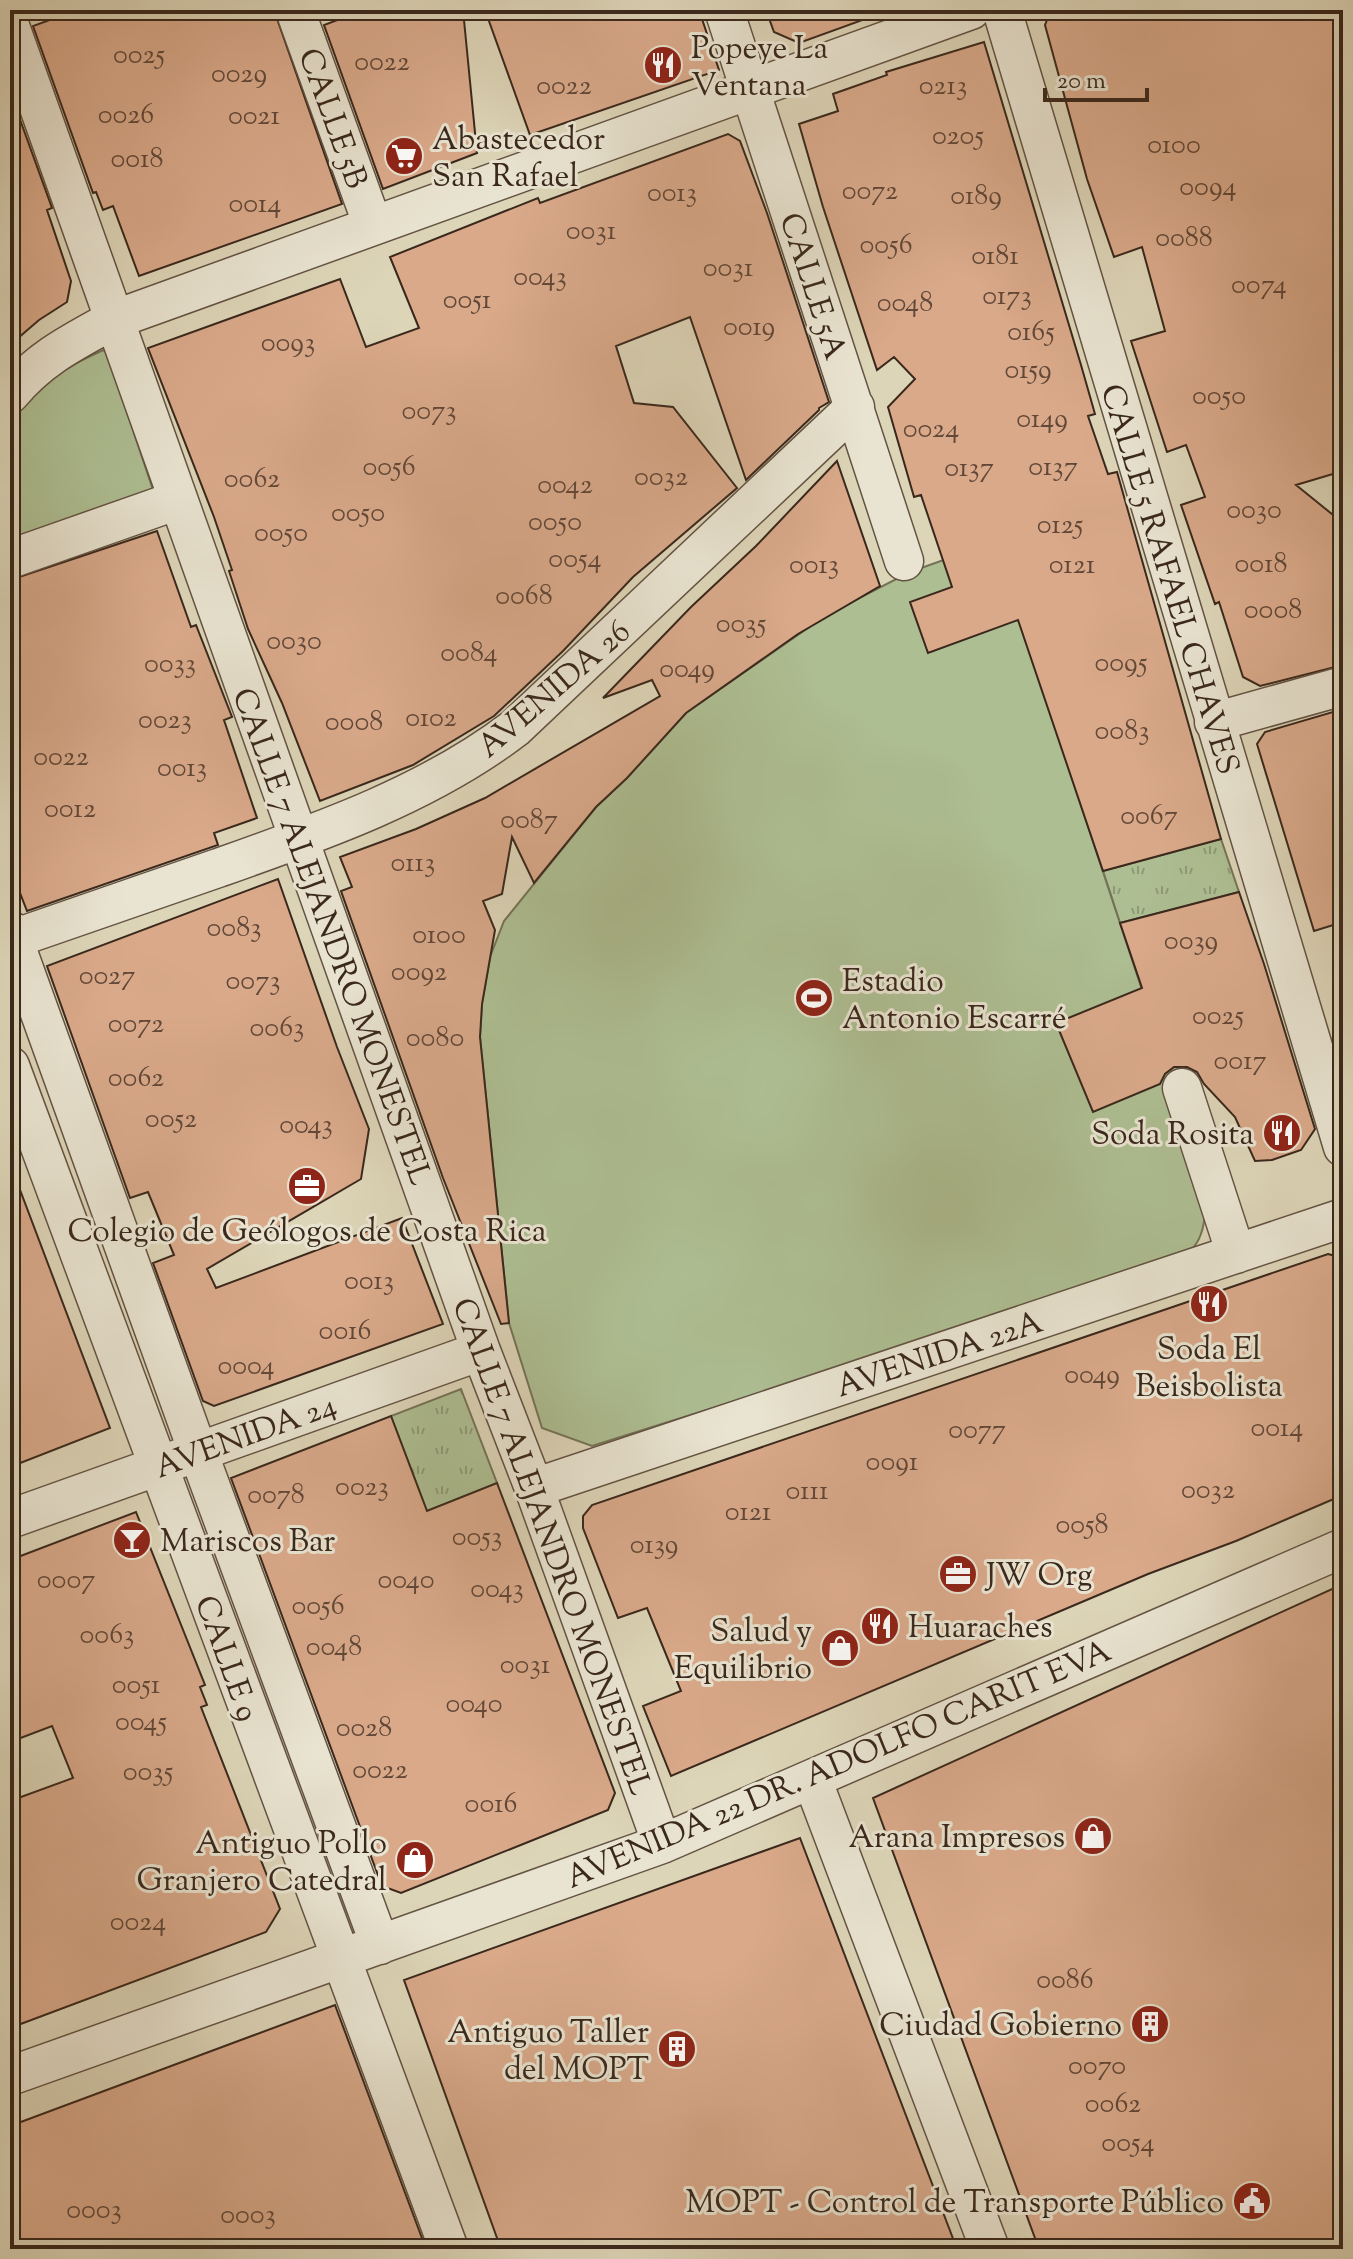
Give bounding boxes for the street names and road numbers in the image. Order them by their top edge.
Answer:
street label: CALLE 5B [285,42,378,196]
street label: CALLE 5A [766,208,857,366]
street label: CALLE 5 RAFAEL CHAVES [1087,379,1249,781]
street label: AVENIDA 26 [468,611,642,770]
street label: CALLE 7 ALEJANDRO MONESTEL [219,682,442,1192]
street label: CALLE 7 ALEJANDRO MONESTEL [439,1292,662,1802]
street label: AVENIDA 22A [830,1301,1049,1411]
street label: AVENIDA 24 [149,1384,343,1492]
street label: CALLE 9 [181,1590,269,1728]
street label: AVENIDA 22 DR. ADOLFO CARIT EVA [559,1630,1119,1902]

